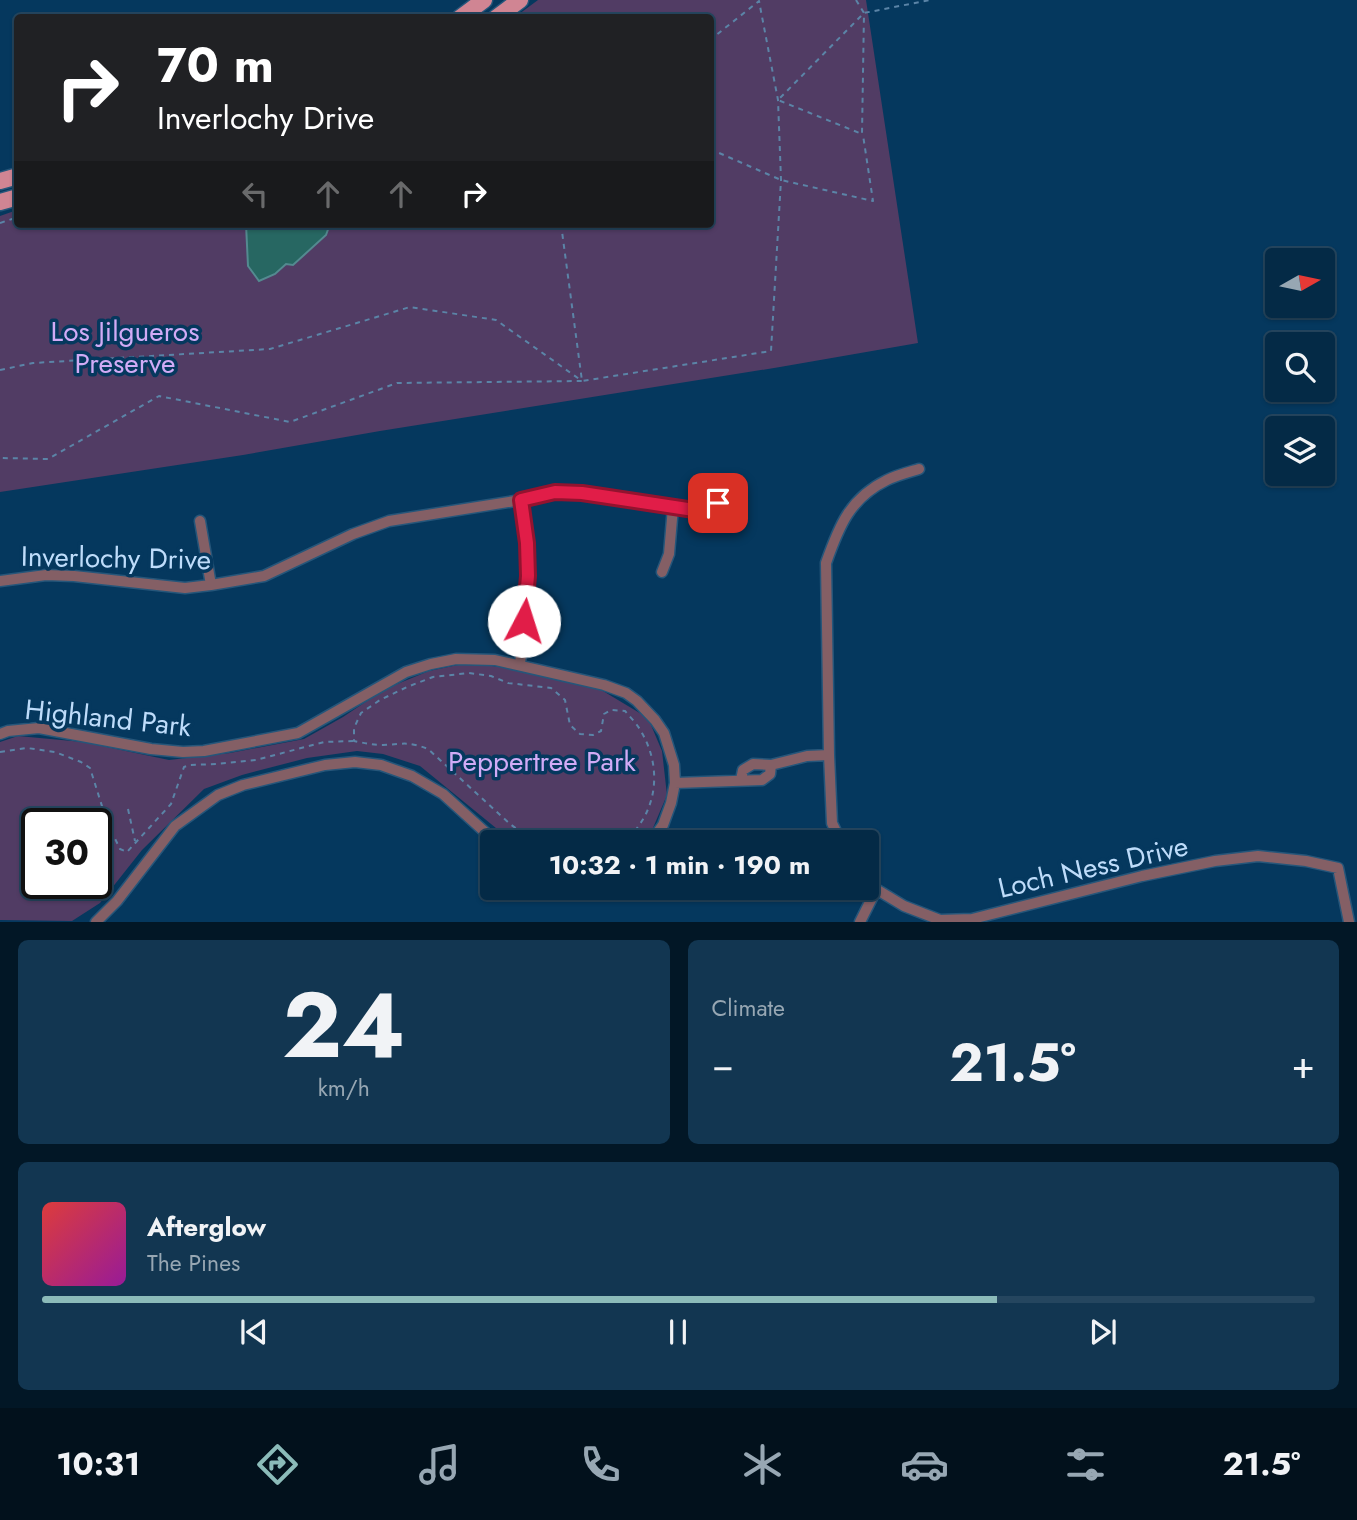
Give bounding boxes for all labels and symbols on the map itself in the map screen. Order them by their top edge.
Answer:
north arrow [1265,248,1335,318]
park label: Los Jilgueros Preserve [51,311,199,384]
pin [688,473,748,533]
street label: Inverlochy Drive [21,536,211,580]
position arrow [487,584,561,658]
street label: Highland Park [23,689,194,747]
park label: Peppertree Park [448,741,637,782]
speed limit sign: 30 [21,808,112,899]
street label: Loch Ness Drive [994,825,1192,909]

